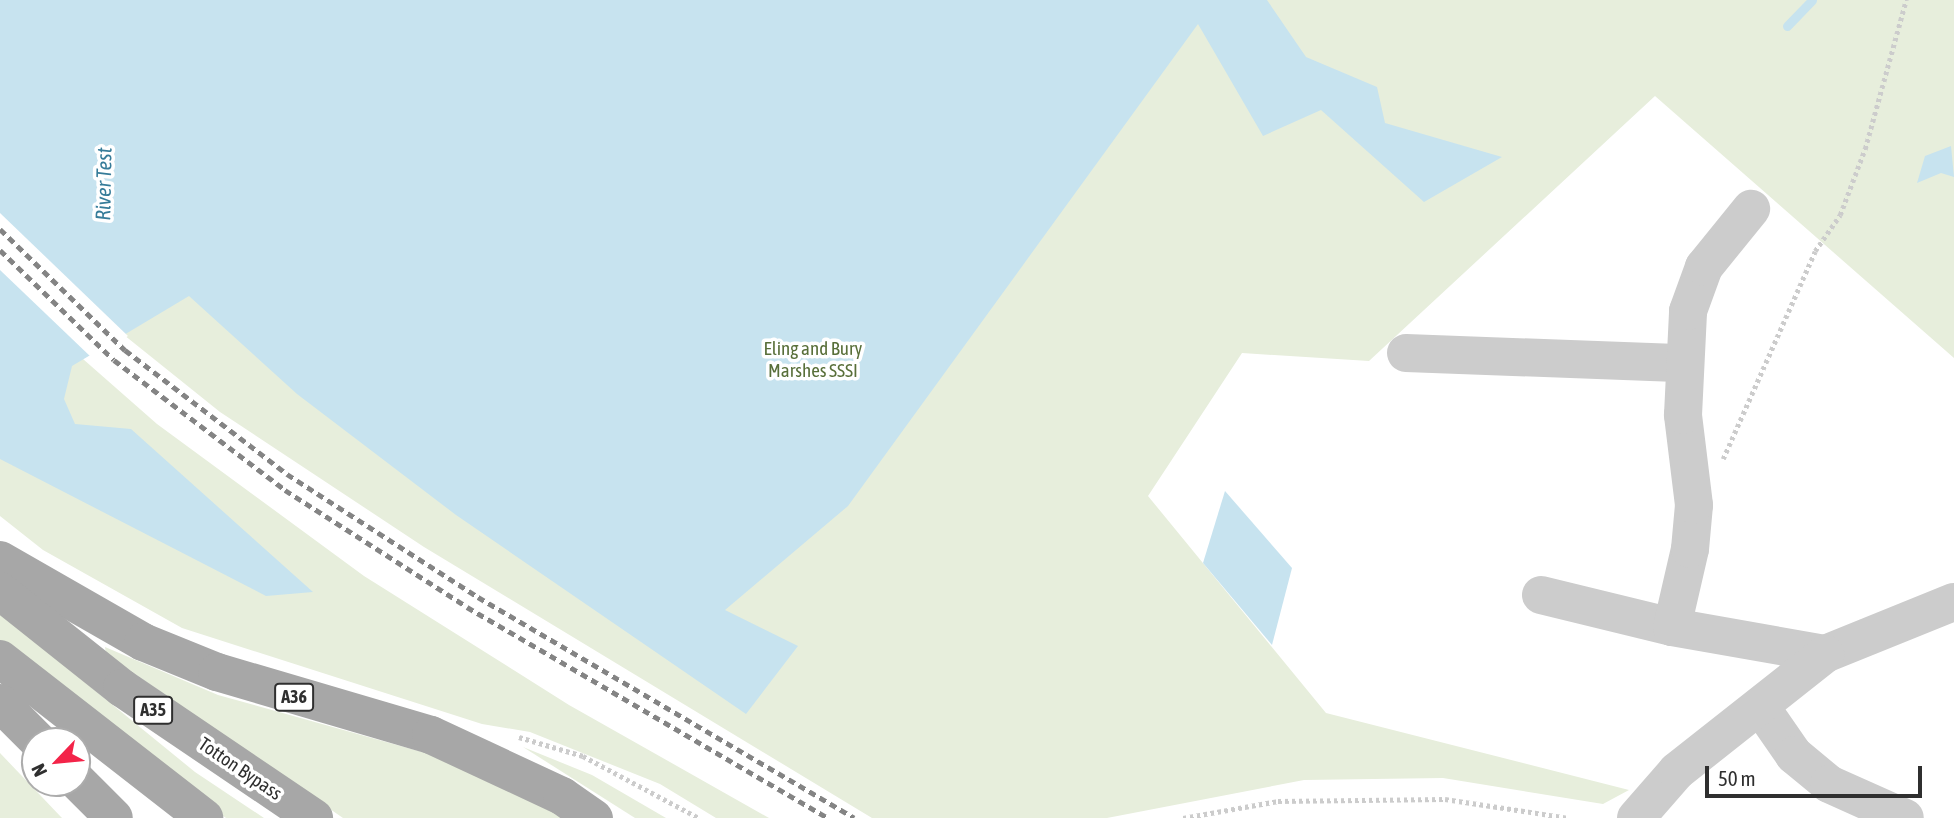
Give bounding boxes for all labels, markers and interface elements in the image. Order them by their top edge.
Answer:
water label: River Test [90,147,116,221]
park label: Eling and Bury Marshes SSSI [764,338,862,382]
road number: A36 [273,682,315,712]
road number: A35 [132,696,174,724]
north arrow [21,727,91,797]
street label: Totton Bypass [194,733,286,805]
scale bar [1709,752,1926,796]
text: N [27,760,51,780]
text: 50 m [1718,766,1756,790]

